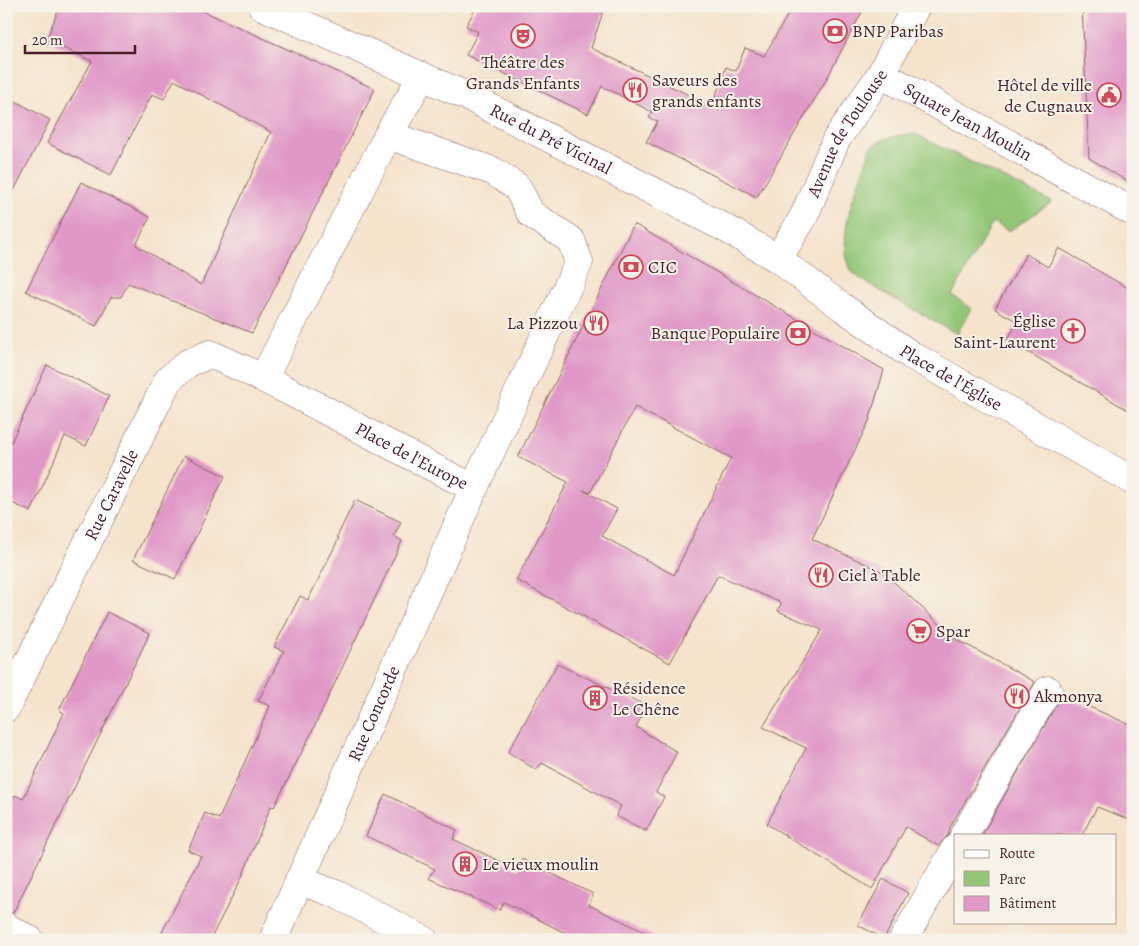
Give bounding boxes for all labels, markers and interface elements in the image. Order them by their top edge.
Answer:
bank icon: BNP Paribas [822,18,848,44]
place label: BNP Paribas [852,19,944,43]
scale bar [25,22,135,54]
theatre icon: Théâtre des Grands Enfants [510,23,536,49]
text: 20 m [32,30,63,50]
place label: Théâtre des Grands Enfants [466,50,580,95]
street label: Avenue de Toulouse [801,64,893,202]
place label: Saveurs des grands enfants [652,68,762,113]
place label: Hôtel de ville de Cugnaux [997,73,1092,118]
restaurant icon: Saveurs des grands enfants [622,77,648,103]
street label: Square Jean Moulin [899,77,1036,166]
public building icon: Hôtel de ville de Cugnaux [1096,82,1122,108]
street label: Rue du Pré Vicinal [486,98,616,180]
bank icon: CIC [618,254,644,280]
place label: CIC [648,255,677,279]
place label: Église Saint-Laurent [953,309,1056,354]
restaurant icon: La Pizzou [583,310,609,336]
place label: La Pizzou [507,311,578,335]
church icon: Église Saint-Laurent [1060,318,1086,344]
bank icon: Banque Populaire [785,320,811,346]
place label: Banque Populaire [650,321,780,345]
street label: Place de l'Église [895,339,1007,416]
street label: Place de l'Europe [351,417,472,495]
street label: Rue Caravelle [79,445,144,544]
restaurant icon: Ciel à Table [808,562,834,588]
place label: Ciel à Table [838,563,921,587]
supermarket icon: Spar [906,618,932,644]
place label: Spar [936,619,970,643]
street label: Rue Concorde [342,662,406,765]
place label: Résidence Le Chêne [612,676,686,721]
restaurant icon: Akmonya [1004,683,1030,709]
place label: Akmonya [1033,684,1103,708]
building icon: Résidence Le Chêne [582,685,608,711]
legend [954,834,1116,924]
text: Route [999,843,1035,863]
building icon: Le vieux moulin [452,851,478,877]
place label: Le vieux moulin [482,852,599,876]
text: Parc [999,869,1026,889]
text: Bâtiment [999,893,1057,913]

